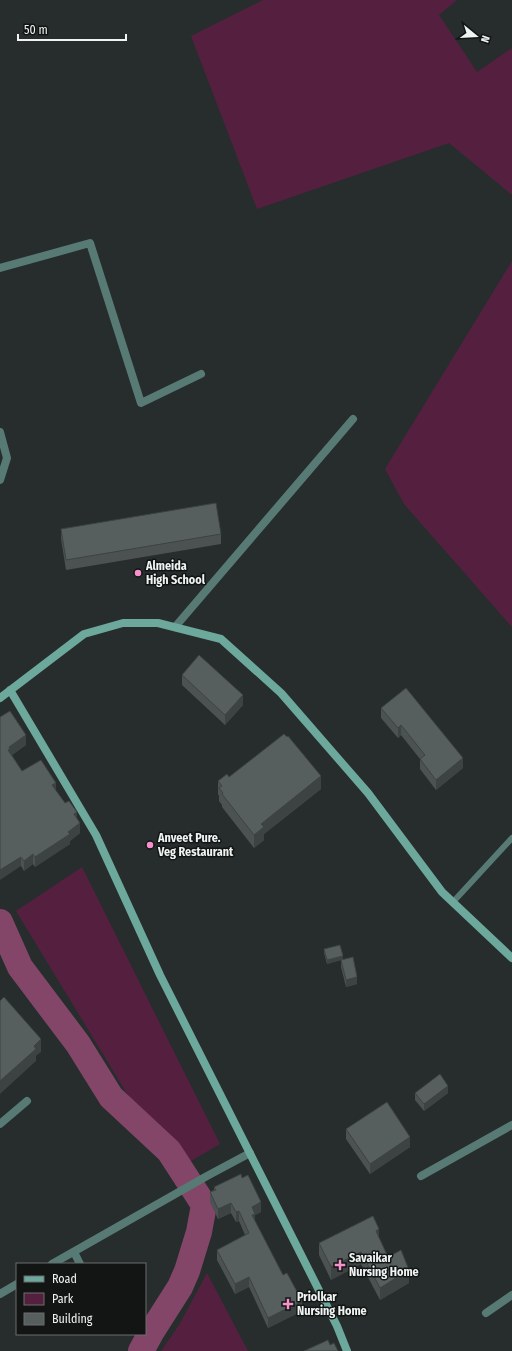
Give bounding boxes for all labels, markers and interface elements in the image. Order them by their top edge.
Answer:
scale bar [18,16,126,42]
north arrow [456,16,496,56]
text: 50 m [24,23,48,37]
text: N [478,34,492,44]
place label: Almeida High School [145,559,206,587]
marker: Almeida High School [133,568,143,578]
place label: Anveet Pure. Veg Restaurant [157,831,234,859]
marker: Anveet Pure. Veg Restaurant [145,840,155,850]
place label: Savaikar Nursing Home [349,1251,419,1279]
marker: Savaikar Nursing Home [334,1259,346,1271]
legend [16,1263,146,1335]
text: Road [52,1272,77,1286]
place label: Priolkar Nursing Home [297,1290,367,1318]
text: Park [52,1292,74,1306]
marker: Priolkar Nursing Home [282,1298,294,1310]
text: Building [52,1312,93,1326]

